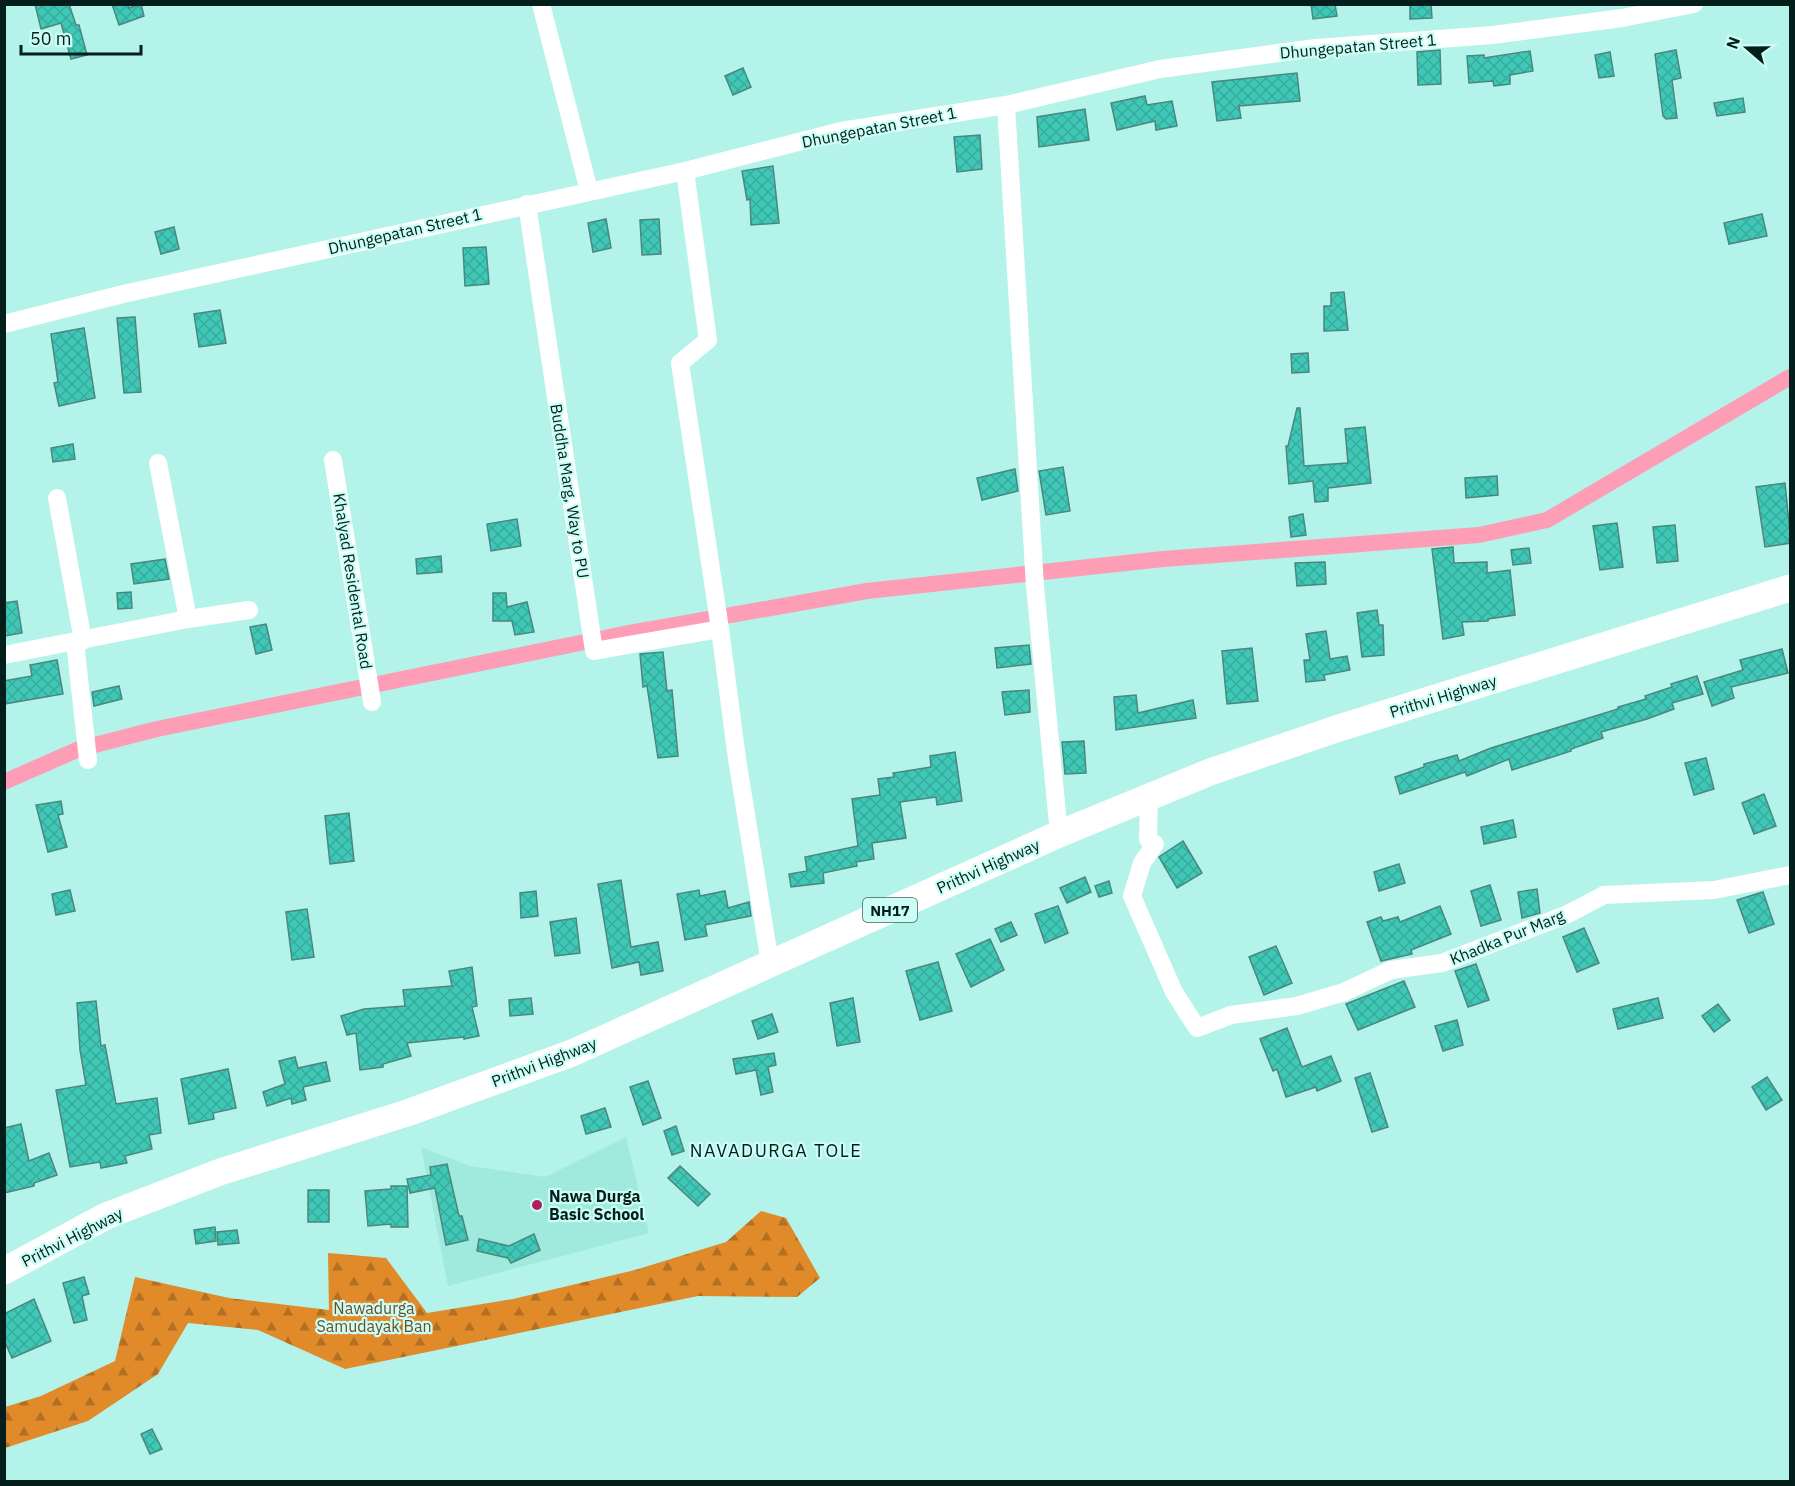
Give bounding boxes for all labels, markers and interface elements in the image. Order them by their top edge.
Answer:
scale bar [21,18,141,56]
north arrow [1717,18,1777,78]
text: 50 m [30,27,72,50]
street label: Dhungepatan Street 1 [1279,29,1437,63]
text: N [1722,34,1744,52]
street label: Dhungepatan Street 1 [800,102,958,152]
street label: Dhungepatan Street 1 [326,204,484,258]
street label: Buddha Marg, Way to PU [546,402,594,580]
street label: Khalyad Residental Road [329,491,377,671]
street label: Prithvi Highway [1387,670,1499,722]
street label: Prithvi Highway [933,834,1043,898]
road number: NH17 [863,898,917,922]
street label: Khadka Pur Marg [1447,905,1568,969]
street label: Prithvi Highway [489,1033,599,1091]
district label: NAVADURGA TOLE [690,1139,862,1162]
place label: Nawa Durga Basic School [549,1186,644,1224]
marker: Nawa Durga Basic School [530,1198,544,1212]
street label: Prithvi Highway [18,1203,126,1271]
park label: Nawadurga Samudayak Ban [316,1298,432,1336]

